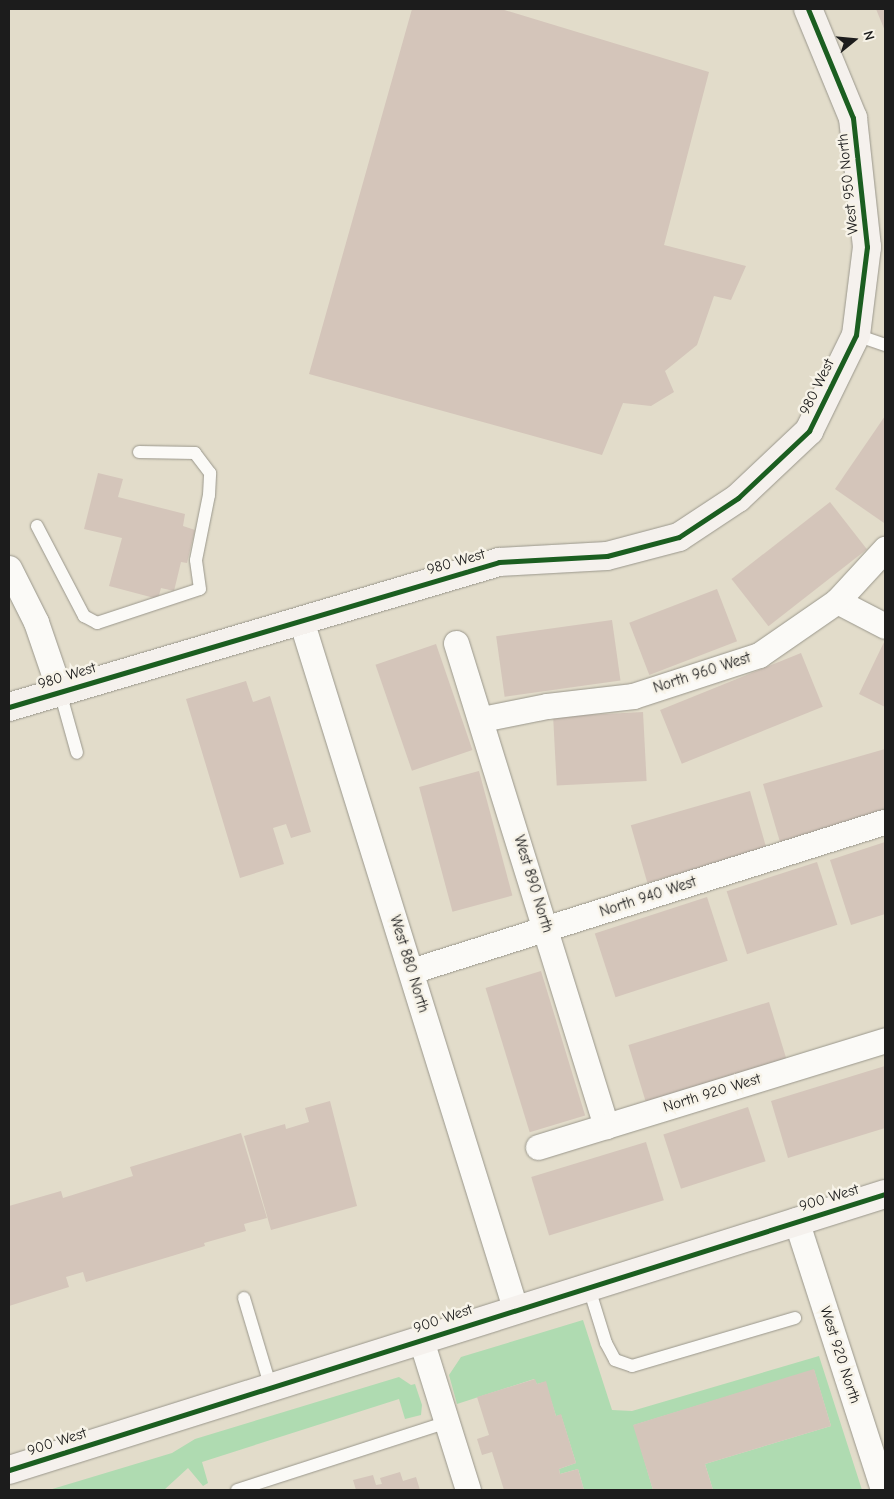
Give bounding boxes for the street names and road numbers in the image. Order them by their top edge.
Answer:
street label: West 950 North [834,133,862,235]
street label: 980 West [796,356,838,418]
street label: 980 West [425,545,487,579]
street label: North 960 West [651,649,753,697]
street label: 980 West [36,659,98,693]
street label: West 890 North [510,833,556,935]
street label: North 940 West [597,873,699,921]
street label: West 880 North [386,913,432,1015]
street label: North 920 West [661,1070,763,1116]
street label: 900 West [797,1180,861,1216]
street label: 900 West [411,1301,475,1337]
street label: West 920 North [816,1304,864,1406]
street label: 900 West [25,1424,89,1460]

